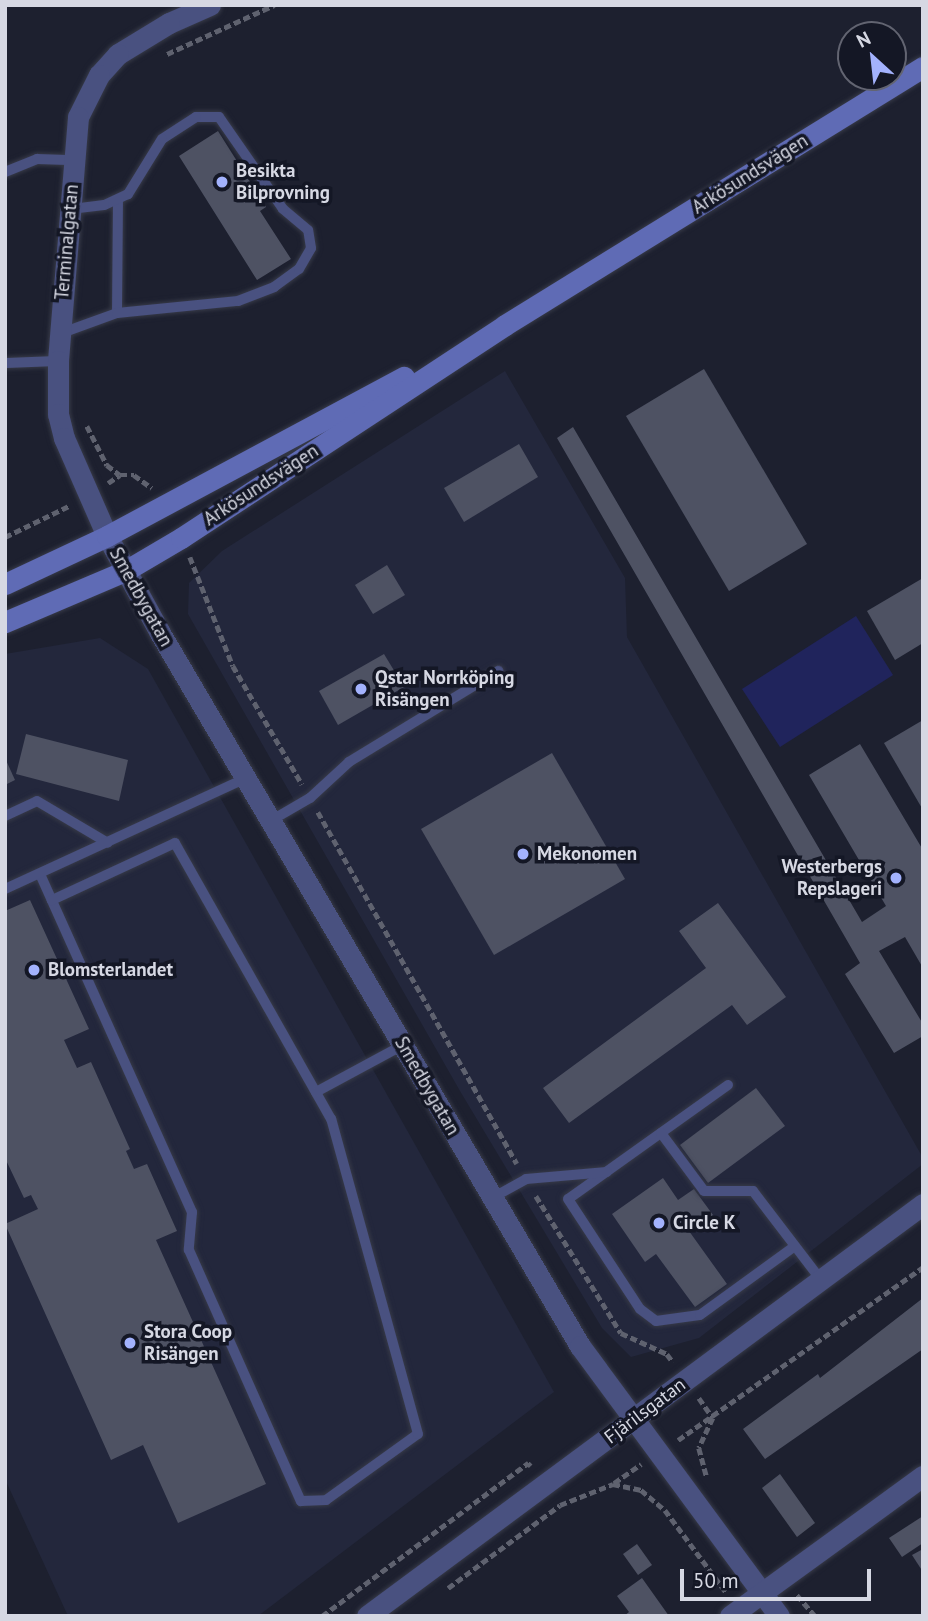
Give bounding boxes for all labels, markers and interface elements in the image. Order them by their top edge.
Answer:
north arrow [837,21,907,91]
text: N [852,26,874,53]
street label: Arkösundsvägen [688,129,812,219]
place label: Besikta Bilprovning [236,160,330,204]
marker: Besikta Bilprovning [214,174,230,190]
street label: Terminalgatan [51,183,83,301]
street label: Arkösundsvägen [199,439,323,531]
street label: Smedbygatan [104,543,178,651]
place label: Qstar Norrköping Risängen [375,667,515,711]
marker: Qstar Norrköping Risängen [353,681,369,697]
place label: Mekonomen [537,843,637,865]
marker: Mekonomen [515,846,531,862]
place label: Westerbergs Repslageri [781,856,882,900]
marker: Westerbergs Repslageri [888,870,904,886]
place label: Blomsterlandet [48,959,173,981]
marker: Blomsterlandet [26,962,42,978]
street label: Smedbygatan [390,1033,464,1139]
place label: Circle K [673,1212,735,1234]
marker: Circle K [651,1215,667,1231]
place label: Stora Coop Risängen [144,1321,232,1365]
marker: Stora Coop Risängen [122,1335,138,1351]
street label: Fjärilsgatan [600,1373,690,1449]
scale bar [683,1554,874,1598]
text: 50 m [693,1567,739,1594]

